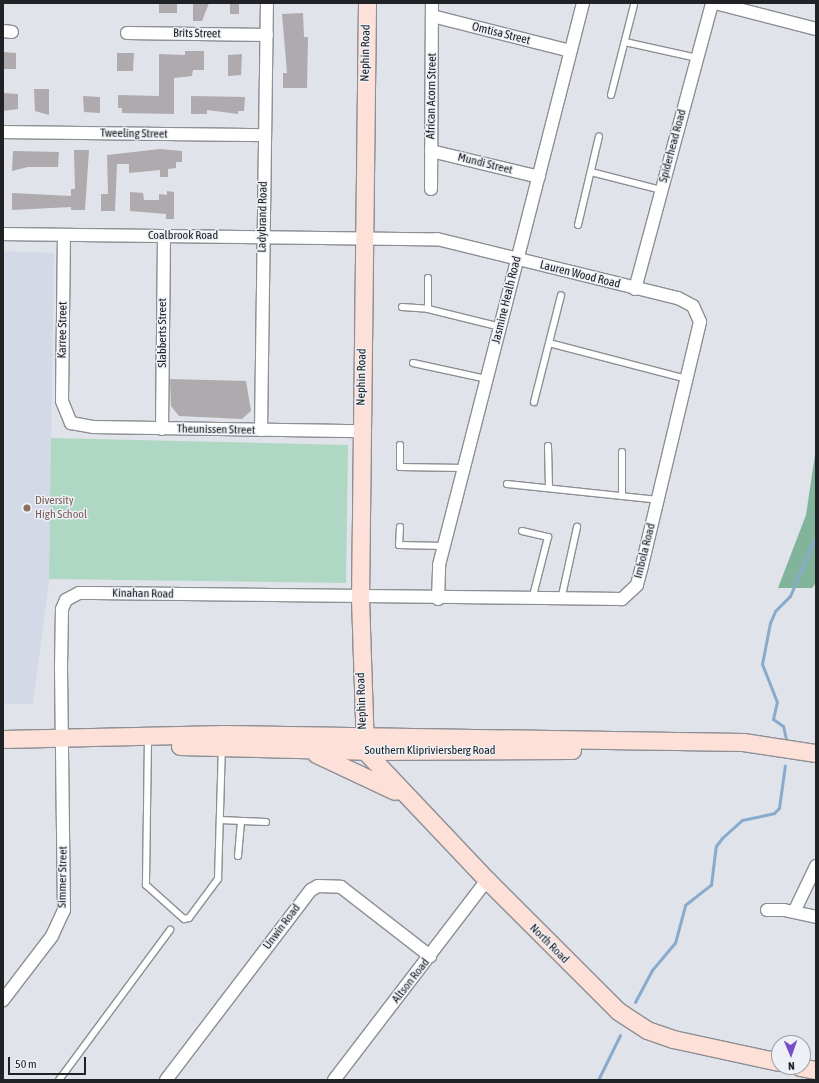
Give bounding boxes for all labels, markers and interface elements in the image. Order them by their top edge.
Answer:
street label: Omtisa Street [470,20,532,48]
street label: Nephin Road [358,24,374,82]
street label: Brits Street [173,26,221,42]
street label: African Acorn Street [424,53,440,139]
street label: Spiderhead Road [656,108,690,184]
street label: Tweeling Street [100,126,168,142]
street label: Mundi Street [456,150,514,178]
street label: Ladybrand Road [255,181,271,253]
street label: Coalbrook Road [148,229,218,243]
street label: Jasmine Healh Road [489,255,525,345]
street label: Lauren Wood Road [538,258,622,292]
street label: Slabberts Street [156,298,170,368]
street label: Karree Street [55,301,71,359]
street label: Nephin Road [354,348,370,406]
street label: Theunissen Street [177,422,255,438]
place label: Diversity High School [35,494,87,522]
marker: Diversity High School [22,503,32,513]
street label: Imbola Road [631,522,659,580]
street label: Kinahan Road [112,586,174,602]
street label: Nephin Road [354,672,370,730]
street label: Southern Klipriviersberg Road [365,744,495,758]
street label: Simmer Street [55,846,71,908]
street label: Unwin Road [260,901,304,953]
street label: North Road [526,921,572,967]
street label: Altson Road [389,956,433,1006]
north arrow [771,1035,811,1075]
scale bar [10,1049,88,1075]
text: 50 m [15,1057,37,1071]
text: N [788,1060,795,1072]

